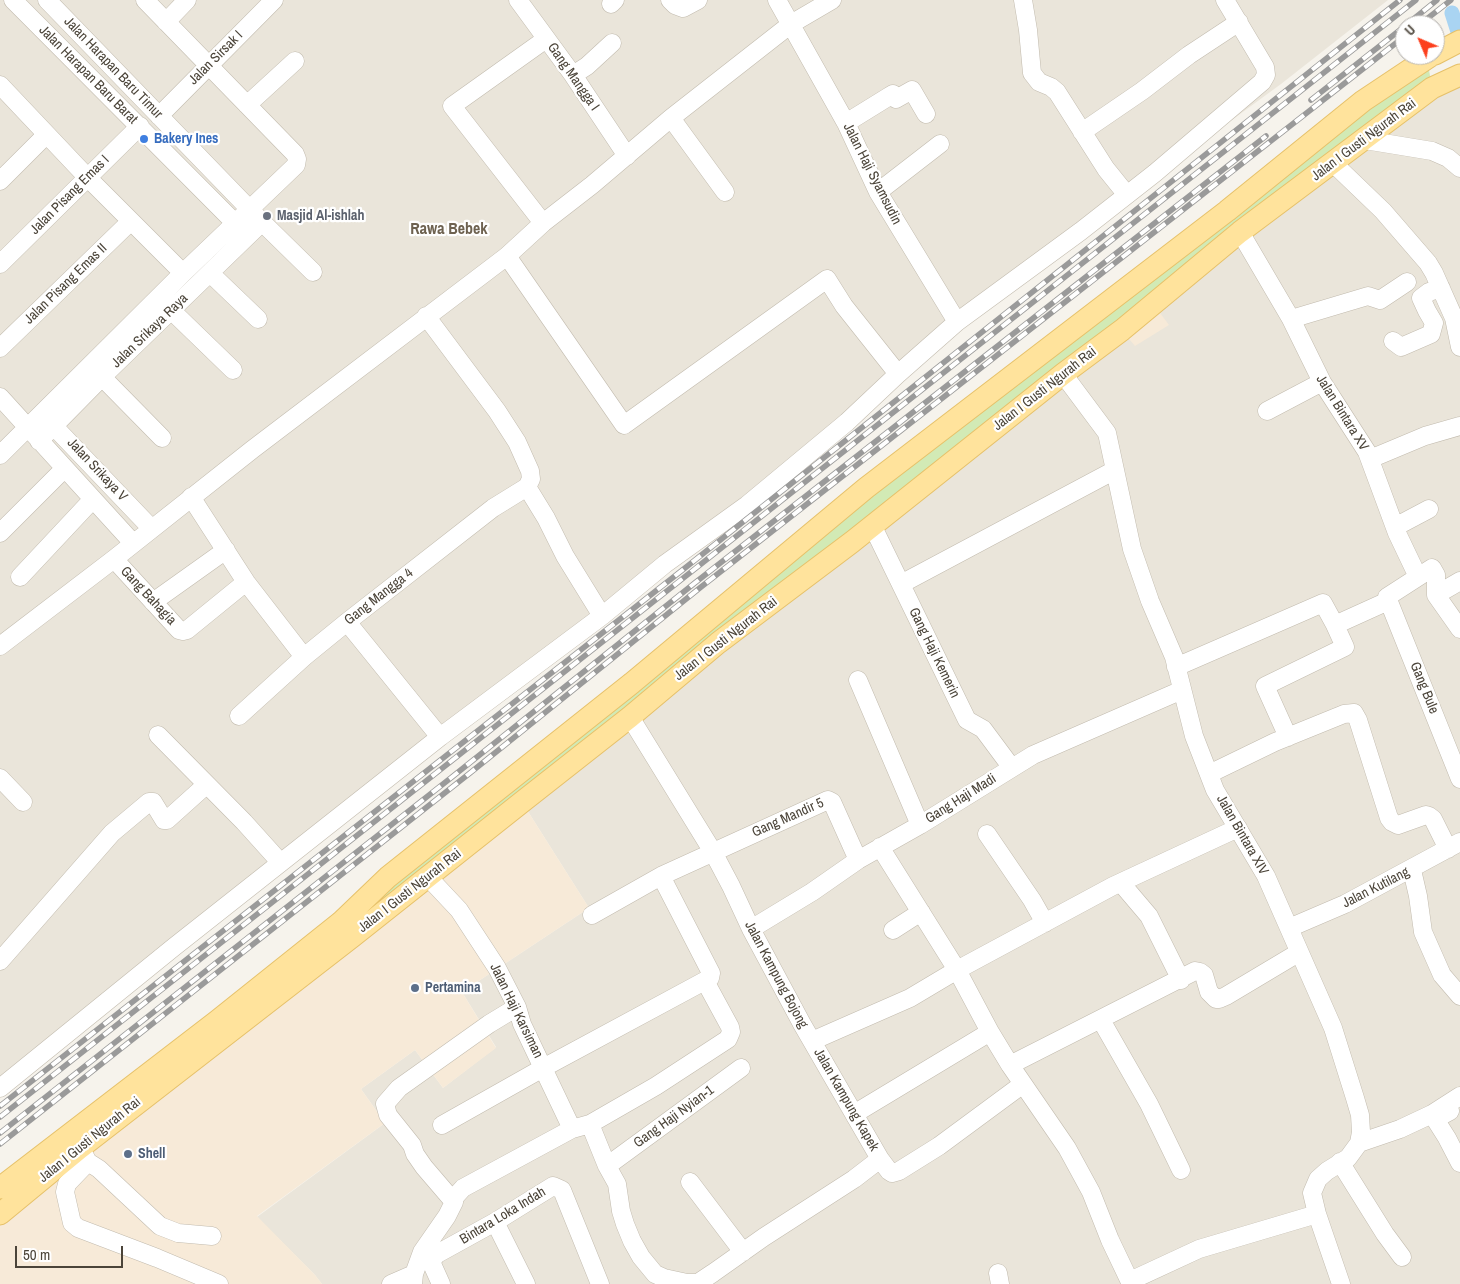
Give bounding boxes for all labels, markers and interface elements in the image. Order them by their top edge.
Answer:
street label: Jalan Harapan Baru Timur [60,14,166,122]
north arrow [1395,15,1445,65]
text: U [1401,21,1419,39]
street label: Jalan Harapan Baru Barat [35,22,141,128]
street label: Jalan Sirsak I [185,27,247,89]
street label: Gang Mangga I [543,40,603,114]
street label: Jalan I Gusti Ngurah Rai [1308,95,1420,185]
street label: Jalan Haji Syamsudin [839,120,905,228]
place label: Bakery Ines [154,131,218,147]
marker: Bakery Ines [138,133,150,145]
street label: Jalan Pisang Emas I [27,152,113,238]
place label: Masjid Al-ishlah [277,208,364,224]
marker: Masjid Al-ishlah [261,210,273,222]
district label: Rawa Bebek [410,220,488,240]
street label: Jalan Pisang Emas II [21,240,111,328]
street label: Jalan Srikaya Raya [108,290,192,372]
street label: Jalan I Gusti Ngurah Rai [990,343,1100,435]
street label: Jalan Bintara XV [1312,372,1372,454]
street label: Jalan Srikaya V [63,435,131,505]
street label: Gang Bahagia [117,563,179,629]
street label: Gang Mangga 4 [341,565,417,629]
street label: Jalan I Gusti Ngurah Rai [671,593,781,685]
street label: Gang Haji Kemerin [905,605,963,701]
street label: Gang Bule [1406,660,1442,716]
street label: Gang Haji Madi [922,771,1000,827]
street label: Jalan Bintara XIV [1212,792,1272,878]
street label: Gang Mandir 5 [750,795,826,841]
street label: Jalan I Gusti Ngurah Rai [355,845,465,937]
street label: Jalan Kutilang [1340,864,1412,912]
street label: Jalan Kampung Bojong [741,919,811,1031]
street label: Jalan Haji Karsiman [486,961,546,1061]
place label: Pertamina [425,980,481,996]
marker: Pertamina [409,982,421,994]
street label: Jalan Kampung Kapek [810,1046,882,1154]
street label: Gang Haji Nyian-1 [631,1082,717,1152]
street label: Jalan I Gusti Ngurah Rai [36,1094,144,1186]
place label: Shell [138,1146,165,1162]
marker: Shell [122,1148,134,1160]
street label: Bintara Loka Indah [457,1184,549,1248]
scale bar [18,1236,125,1268]
text: 50 m [23,1244,50,1265]

